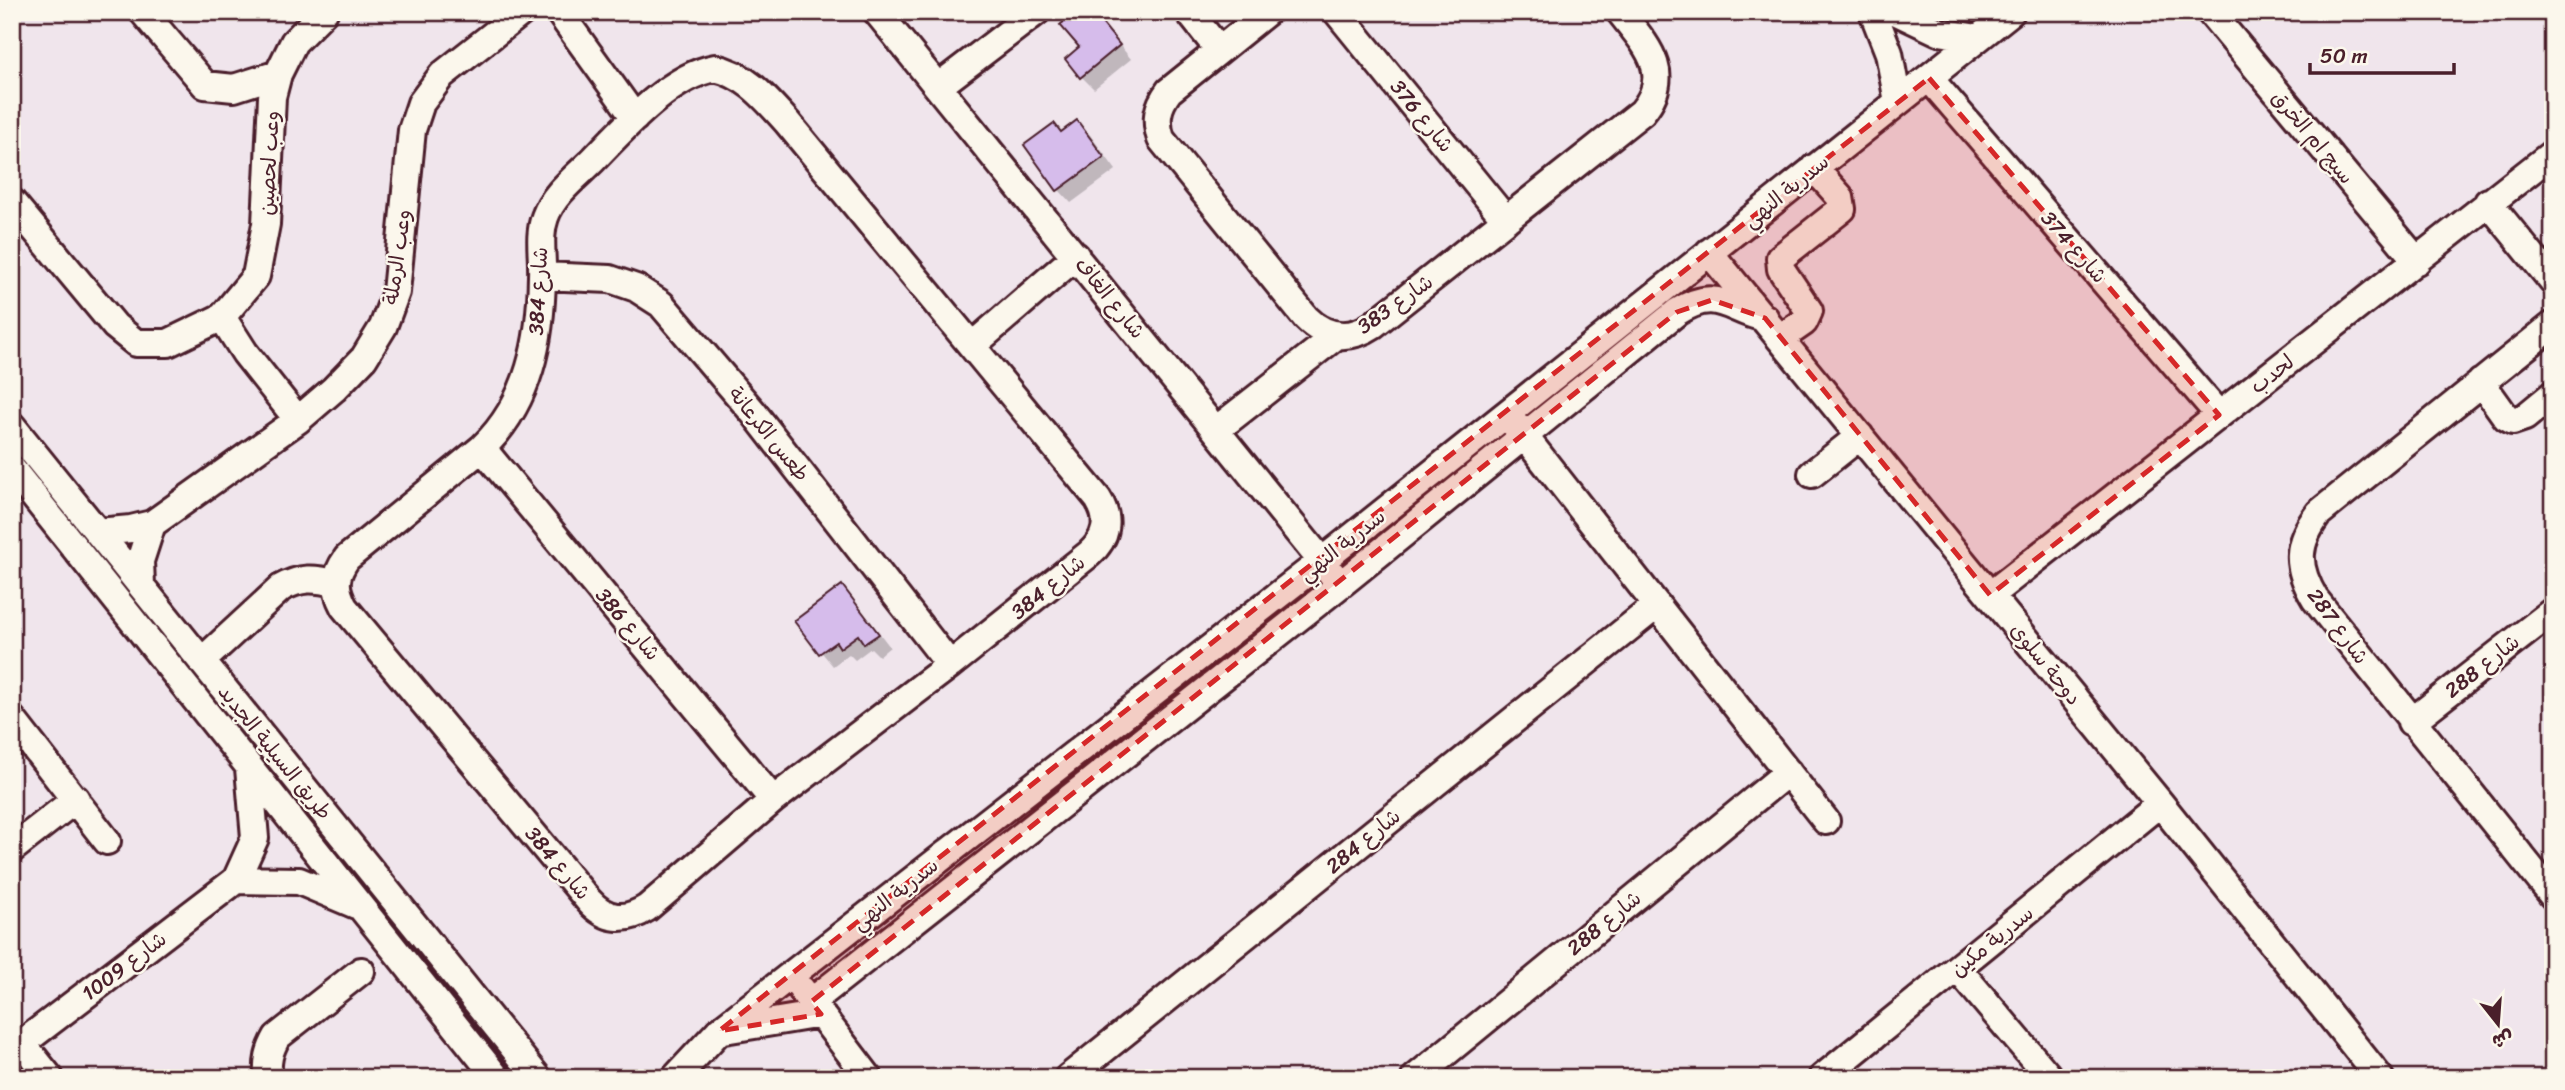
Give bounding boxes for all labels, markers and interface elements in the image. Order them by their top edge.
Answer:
scale bar [2310,32,2453,76]
text: 50 m [2320,37,2368,75]
street label: شارع 376 [1380,70,1464,162]
street label: سيج ام الخرق [2262,81,2364,193]
street label: وعب لحصين [247,110,291,216]
street label: سدرية النهي [1734,144,1838,238]
street label: شارع 374 [2031,201,2117,293]
street label: وعب الرملة [371,207,423,307]
street label: شارع 384 [517,246,559,336]
street label: شارع الغاف [1065,248,1155,348]
street label: شارع 383 [1349,264,1441,344]
street label: لحدب [2241,344,2303,404]
street label: طعس الكرعانة [718,377,820,491]
street label: سدرية النهي [1290,498,1394,592]
street label: شارع 384 [1002,544,1094,630]
street label: شارع 386 [585,578,671,670]
street label: شارع 287 [2297,579,2379,673]
street label: دوحة سلوى [2000,614,2092,714]
street label: شارع 288 [2435,624,2529,708]
street label: طريق السيلية الجديد [208,675,342,829]
street label: شارع 284 [1317,798,1409,884]
street label: شارع 384 [515,817,601,909]
street label: سدرية النهي [843,847,947,941]
street label: شارع 288 [1558,880,1650,966]
street label: سدرية مكين [1941,895,2043,987]
street label: شارع 1009 [73,921,175,1011]
north arrow [2464,988,2534,1058]
text: ش [2488,1021,2518,1059]

